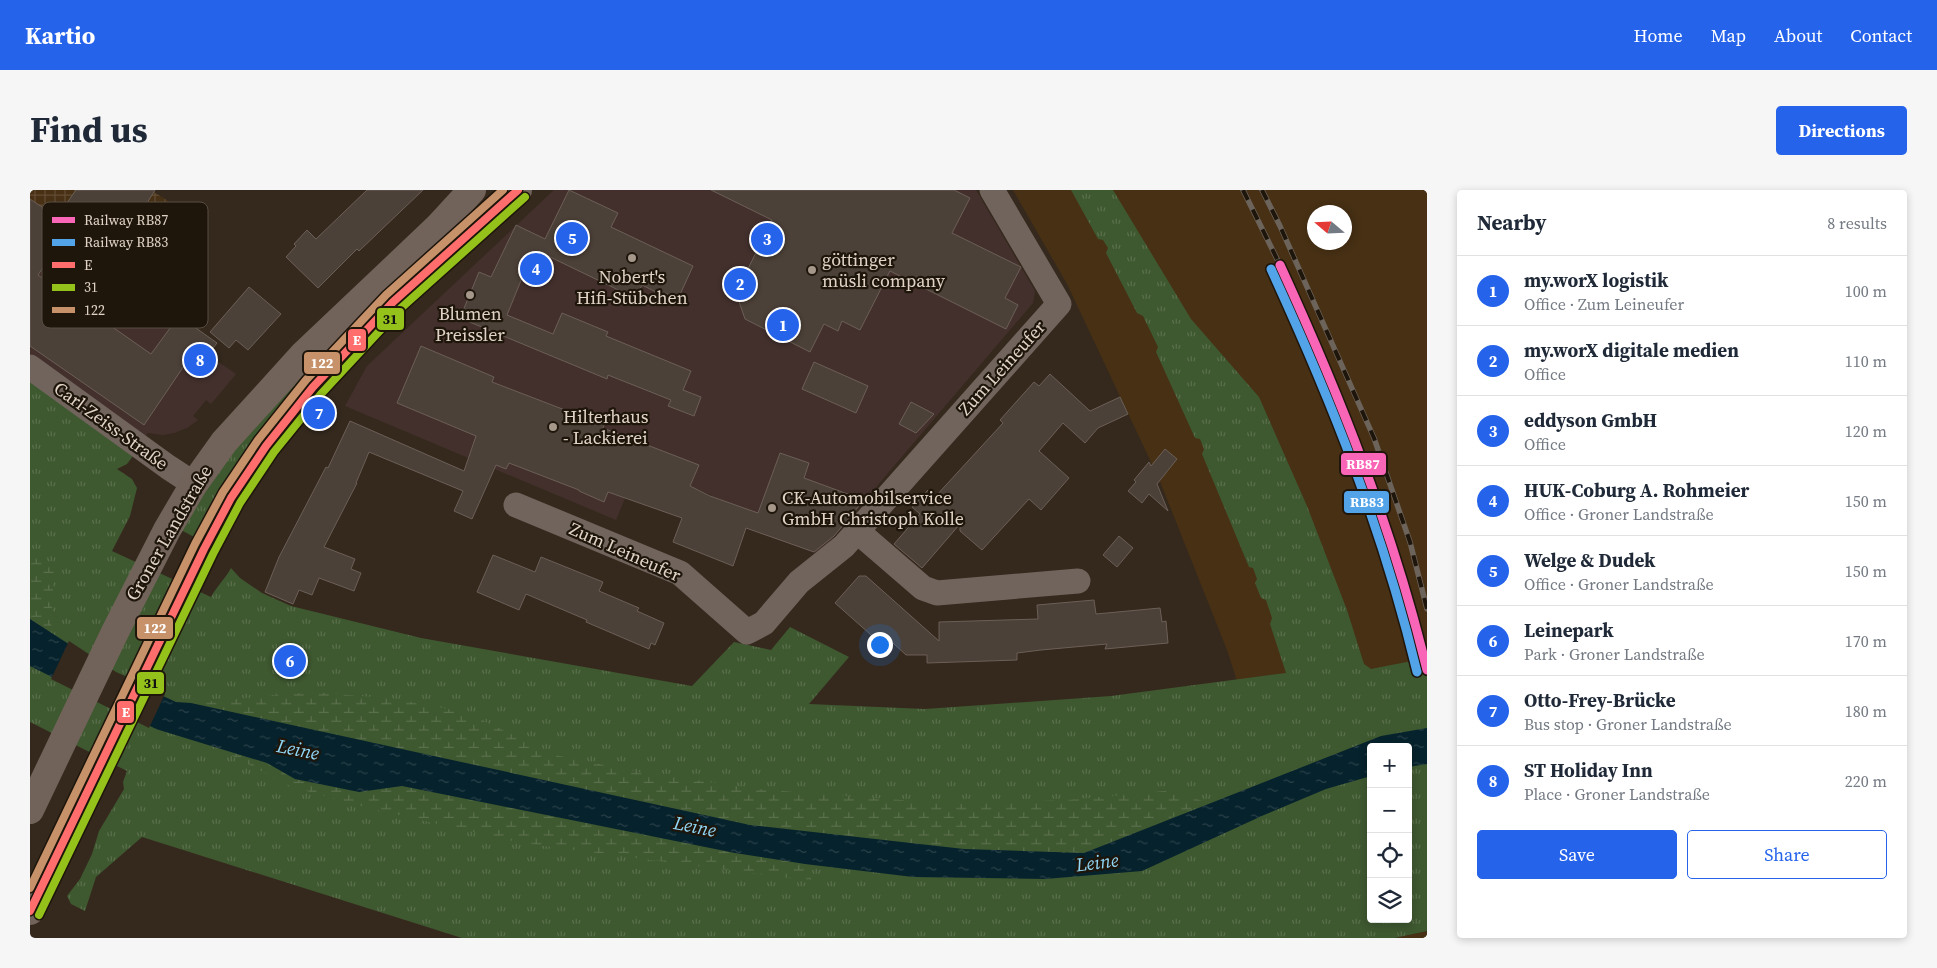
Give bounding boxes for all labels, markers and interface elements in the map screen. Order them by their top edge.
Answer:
text: Kartio [25,19,95,52]
text: Home [1634,23,1683,48]
text: Map [1711,23,1746,48]
text: About [1774,23,1822,48]
text: Contact [1850,23,1912,48]
text: Find us [30,106,148,154]
button: Directions [1776,106,1907,155]
legend [42,202,208,328]
north arrow [1307,205,1352,250]
text: Nearby [1477,208,1547,237]
text: Railway RB87 [84,210,168,230]
text: 8 results [1827,212,1887,234]
pin: 5 [556,219,588,257]
pin: 3 [751,220,783,258]
text: Railway RB83 [84,232,168,252]
place label: göttinger müsli company [822,247,946,293]
pin: 4 [520,250,552,288]
marker: Nobert's Hifi-Stübchen [626,252,638,264]
text: E [84,255,92,275]
place label: Nobert's Hifi-Stübchen [576,264,688,310]
marker: göttinger müsli company [806,264,818,276]
pin: 2 [724,265,756,303]
text: my.worX logistik [1524,267,1668,293]
text: 31 [84,277,98,297]
text: 1 [1489,280,1497,302]
text: 100 m [1845,280,1887,302]
marker: Blumen Preissler [464,289,476,301]
text: Office · Zum Leineufer [1524,293,1684,315]
text: 122 [84,300,105,320]
place label: Blumen Preissler [435,301,505,347]
pin: 1 [767,306,799,344]
line badge: 31 [376,307,405,331]
text: 31 [382,309,398,329]
street label: Zum Leineufer [952,315,1051,420]
line badge: E [347,328,367,352]
text: E [353,330,361,350]
text: my.worX digitale medien [1524,337,1739,363]
pin: 8 [184,341,216,379]
text: 2 [1489,350,1497,372]
text: 110 m [1845,350,1887,372]
line badge: 122 [303,351,341,375]
text: 122 [311,353,334,373]
text: Office [1524,363,1566,385]
street label: Carl-Zeiss-Straße [49,376,174,476]
pin: 7 [303,394,335,432]
place label: Hilterhaus - Lackierei [563,404,649,450]
text: eddyson GmbH [1524,407,1657,433]
text: 3 [1489,420,1497,442]
text: 120 m [1845,420,1887,442]
marker: Hilterhaus - Lackierei [547,421,559,433]
text: Office [1524,433,1566,455]
line badge: RB87 [1340,452,1387,476]
text: RB87 [1346,454,1380,474]
street label: Groner Landstraße [120,460,218,605]
text: HUK-Coburg A. Rohmeier [1524,477,1749,503]
place label: CK-Automobilservice GmbH Christoph Kolle [782,485,964,531]
line badge: RB83 [1343,490,1390,514]
text: 4 [1489,490,1497,512]
text: 150 m [1845,490,1887,512]
text: RB83 [1350,492,1384,512]
marker: CK-Automobilservice GmbH Christoph Kolle [766,502,778,514]
text: Office · Groner Landstraße [1524,503,1714,525]
street label: Zum Leineufer [566,516,685,587]
text: Welge & Dudek [1524,547,1655,573]
text: 5 [1489,560,1497,582]
text: 150 m [1845,560,1887,582]
text: Office · Groner Landstraße [1524,573,1714,595]
line badge: 122 [136,616,174,640]
text: Leinepark [1524,617,1614,643]
text: 122 [144,618,167,638]
text: 6 [1489,630,1497,652]
text: 170 m [1845,630,1887,652]
your location [867,632,893,658]
pin: 6 [274,642,306,680]
text: Park · Groner Landstraße [1524,643,1705,665]
line badge: 31 [136,671,165,695]
text: 31 [143,673,159,693]
text: Otto-Frey-Brücke [1524,687,1676,713]
line badge: E [116,700,135,724]
text: 7 [1489,700,1497,722]
text: 180 m [1845,700,1887,722]
text: E [122,702,130,722]
text: Bus stop · Groner Landstraße [1524,713,1732,735]
water label: Leine [274,732,322,766]
map controls [1367,743,1412,923]
button: + [1367,743,1412,788]
text: ST Holiday Inn [1524,757,1653,783]
text: 8 [1489,770,1497,792]
text: 220 m [1845,770,1887,792]
text: Place · Groner Landstraße [1524,783,1710,805]
button: − [1367,788,1412,833]
water label: Leine [671,809,719,843]
button: Save [1477,830,1677,879]
button: Share [1687,830,1887,879]
button: locate [1367,833,1412,878]
water label: Leine [1073,846,1120,878]
button: layers [1367,878,1412,923]

